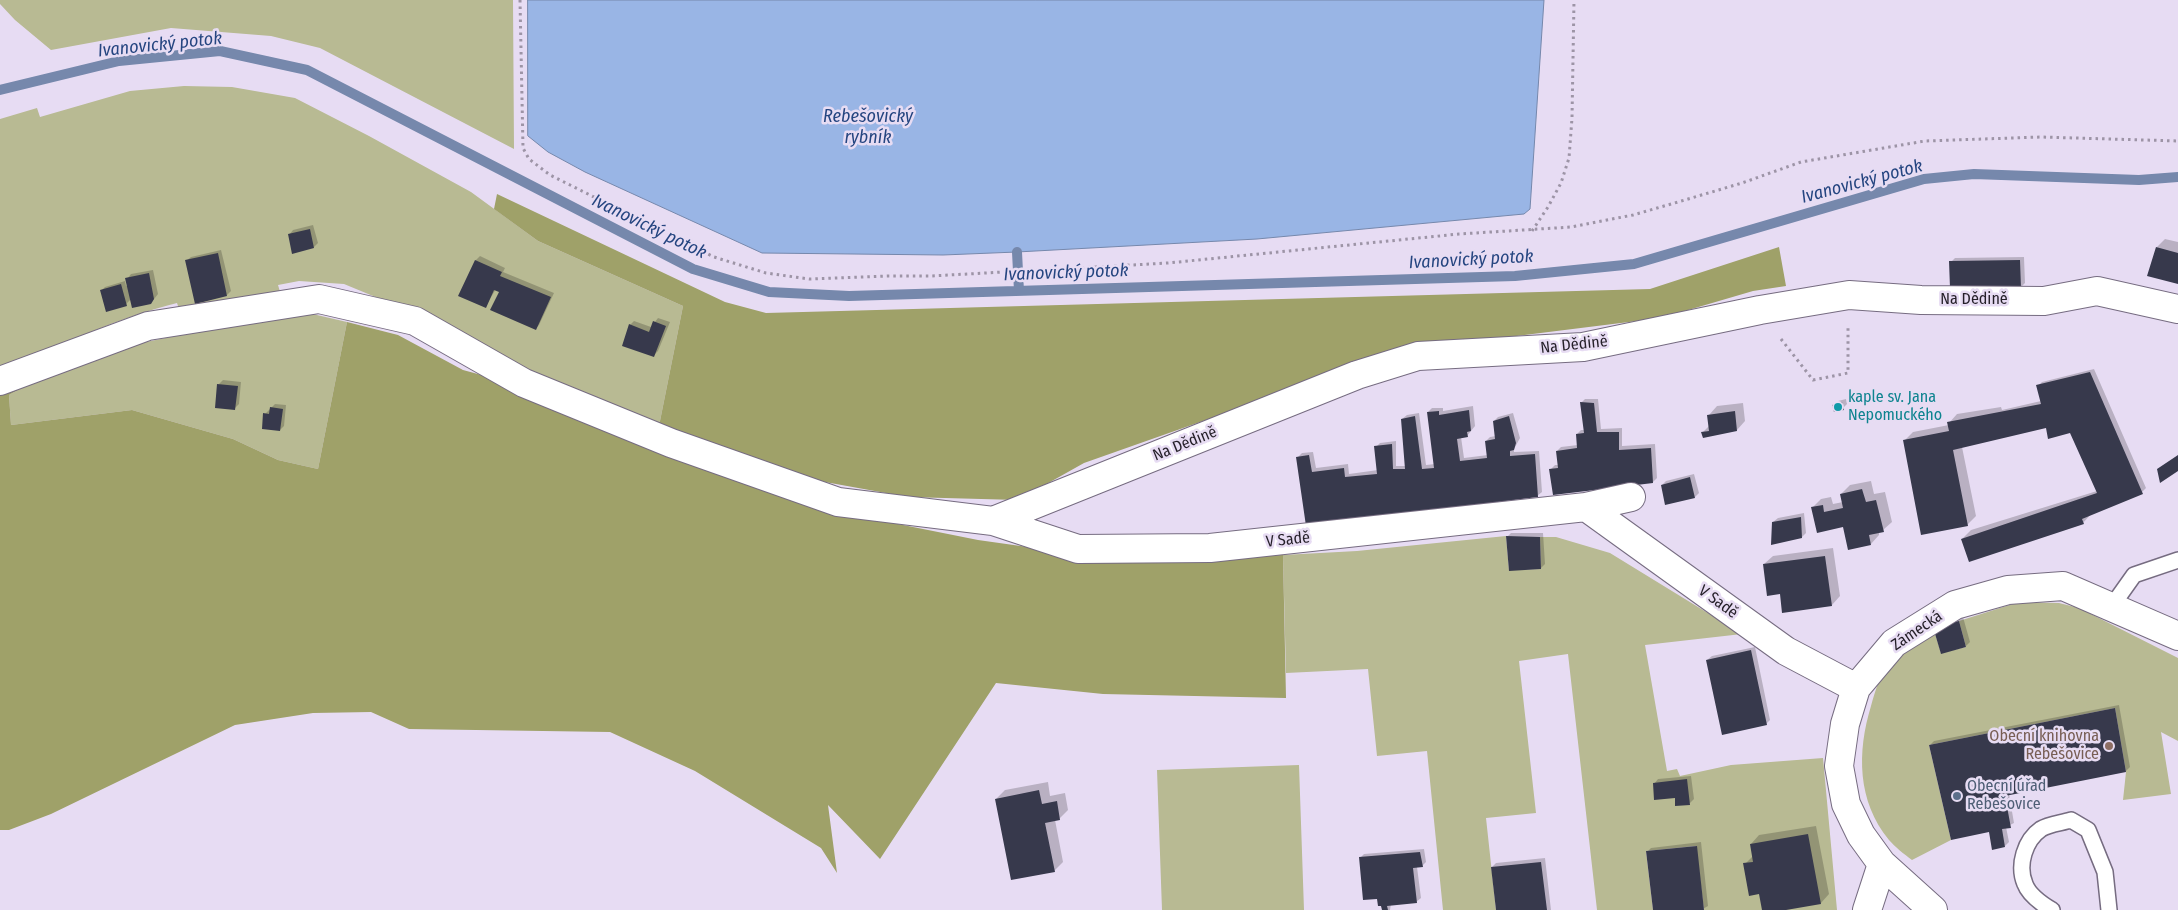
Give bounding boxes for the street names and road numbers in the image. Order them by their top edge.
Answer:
street label: Na Dědině [1940,290,2008,310]
street label: Na Dědině [1539,332,1609,358]
street label: Na Dědině [1150,422,1220,466]
street label: V Sadě [1265,528,1311,552]
street label: V Sadě [1694,581,1742,623]
street label: Zámecká [1888,607,1946,655]

